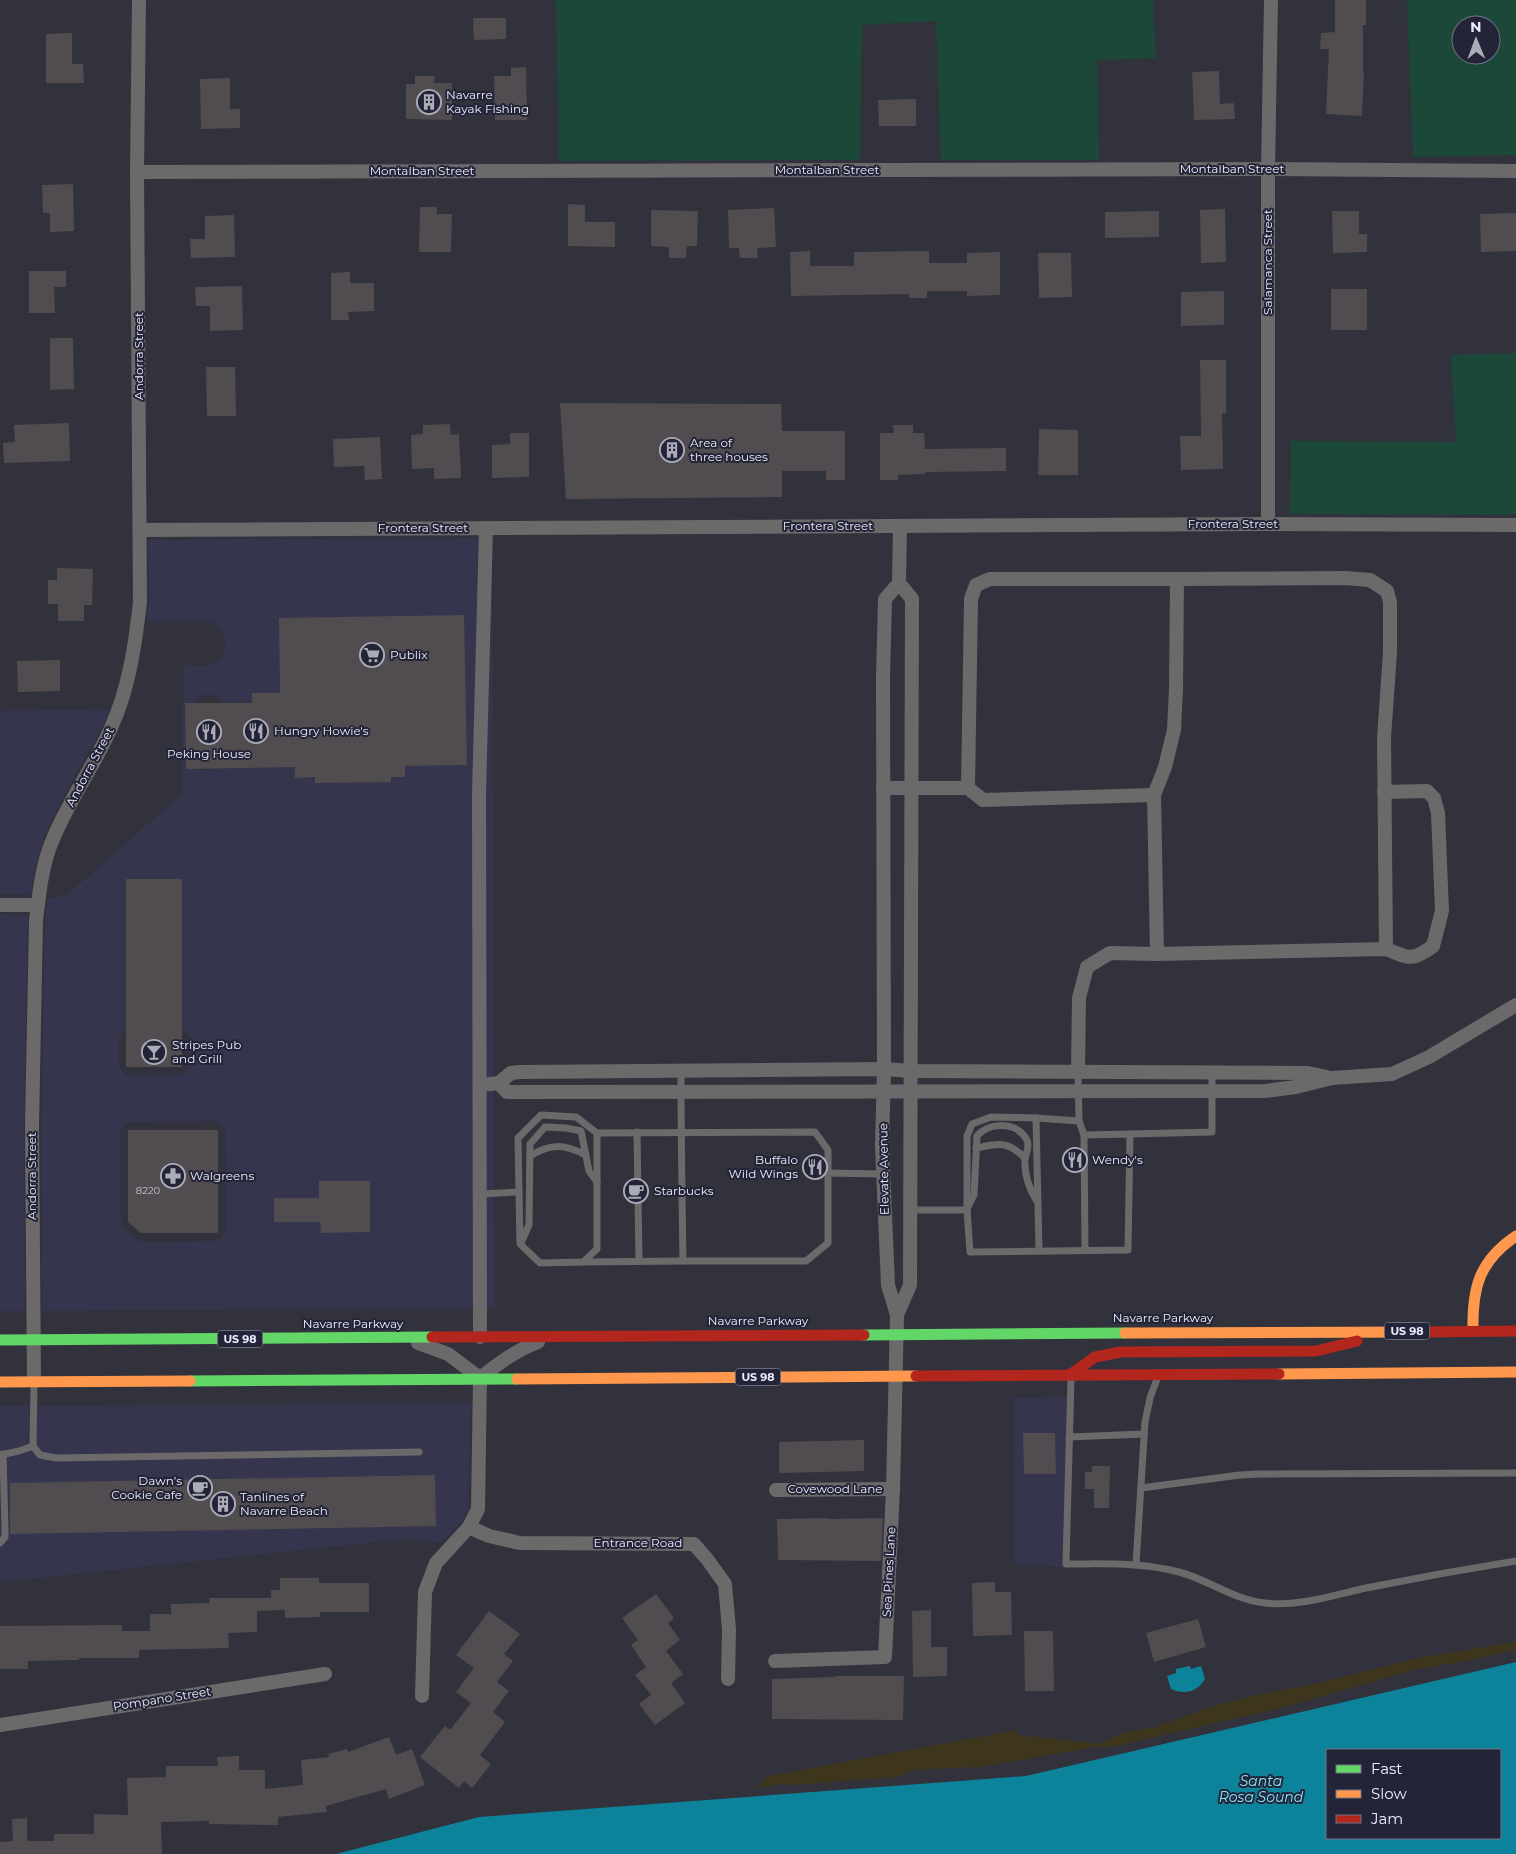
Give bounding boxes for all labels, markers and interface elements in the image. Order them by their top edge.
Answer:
north arrow [1451,15,1501,65]
text: N [1470,18,1482,36]
place label: Navarre Kayak Fishing [446,87,529,116]
building icon: Navarre Kayak Fishing [416,89,442,115]
street label: Montalban Street [1180,161,1285,176]
street label: Montalban Street [775,162,880,177]
street label: Montalban Street [370,163,475,178]
street label: Salamanca Street [1260,209,1275,315]
street label: Andorra Street [131,312,146,400]
place label: Area of three houses [690,435,768,464]
building icon: Area of three houses [659,437,685,463]
street label: Frontera Street [1188,516,1278,531]
street label: Frontera Street [783,518,873,533]
street label: Frontera Street [378,520,468,535]
supermarket icon: Publix [359,642,385,668]
place label: Publix [390,647,428,662]
restaurant icon: Hungry Howie's [243,718,269,744]
restaurant icon: Peking House [196,719,222,745]
place label: Hungry Howie's [274,723,369,738]
street label: Andorra Street [62,724,117,809]
place label: Peking House [167,746,251,761]
place label: Stripes Pub and Grill [172,1037,241,1066]
bar icon: Stripes Pub and Grill [141,1039,167,1065]
street label: Elevate Avenue [875,1123,892,1215]
street label: Andorra Street [24,1132,39,1220]
restaurant icon: Wendy's [1062,1147,1088,1173]
place label: Buffalo Wild Wings [729,1152,798,1181]
place label: Wendy's [1092,1152,1143,1167]
restaurant icon: Buffalo Wild Wings [802,1154,828,1180]
pharmacy icon: Walgreens [160,1163,186,1189]
place label: Walgreens [190,1168,254,1183]
cafe icon: Starbucks [623,1178,649,1204]
place label: Starbucks [654,1183,714,1198]
house number: 8220 [136,1184,161,1197]
street label: Navarre Parkway [1113,1310,1214,1325]
street label: Navarre Parkway [708,1313,809,1328]
street label: Navarre Parkway [303,1316,404,1331]
road number: US 98 [1384,1322,1430,1340]
road number: US 98 [218,1330,262,1348]
road number: US 98 [736,1368,780,1385]
place label: Dawn’s Cookie Cafe [111,1473,182,1502]
cafe icon: Dawn’s Cookie Cafe [187,1475,213,1501]
street label: Covewood Lane [787,1481,883,1496]
place label: Tanlines of Navarre Beach [240,1489,328,1518]
building icon: Tanlines of Navarre Beach [210,1491,236,1517]
street label: Sea Pines Lane [879,1526,898,1617]
street label: Entrance Road [594,1535,682,1550]
street label: Pompano Street [112,1683,212,1714]
legend [1326,1749,1501,1839]
text: Fast [1371,1759,1402,1778]
water label: Santa Rosa Sound [1219,1772,1304,1806]
text: Slow [1371,1784,1407,1803]
text: Jam [1370,1809,1403,1828]

